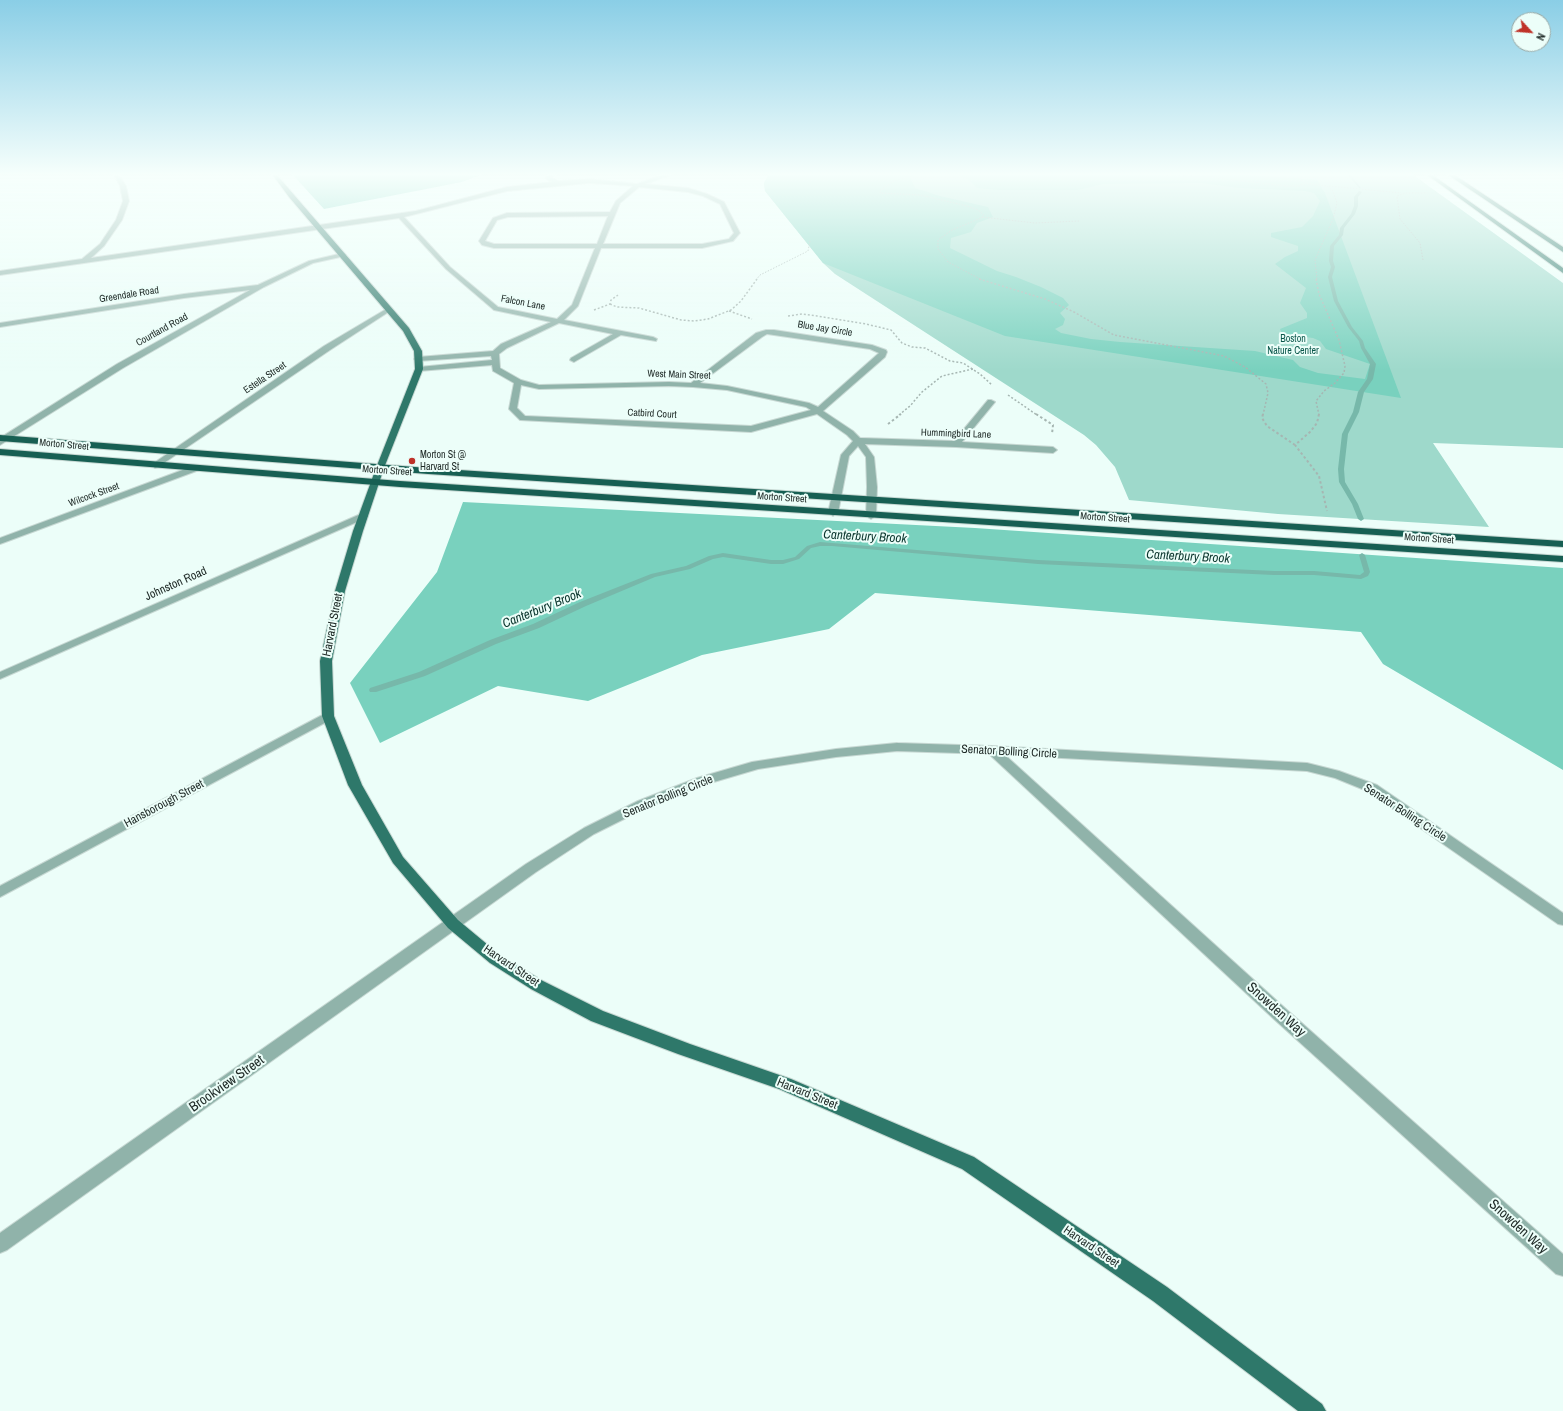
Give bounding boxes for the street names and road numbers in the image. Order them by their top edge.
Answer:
street label: Greendale Road [98,284,160,306]
street label: Falcon Lane [500,293,546,313]
street label: Courtland Road [134,311,190,349]
street label: Blue Jay Circle [797,319,853,339]
street label: Estella Street [241,359,289,397]
street label: West Main Street [647,368,711,382]
street label: Catbird Court [627,407,677,421]
street label: Hummingbird Lane [921,427,991,441]
street label: Morton Street [39,437,89,453]
street label: Morton Street [362,463,412,479]
street label: Wilcock Street [67,480,121,510]
street label: Morton Street [757,490,807,506]
street label: Morton Street [1080,510,1130,526]
street label: Morton Street [1404,531,1454,547]
street label: Johnston Road [143,564,209,604]
street label: Harvard Street [320,592,346,658]
street label: Senator Bolling Circle [961,742,1057,762]
street label: Senator Bolling Circle [621,772,715,822]
street label: Hansborough Street [122,777,206,831]
street label: Senator Bolling Circle [1361,781,1449,845]
street label: Harvard Street [480,942,542,990]
street label: Snowden Way [1243,979,1309,1041]
street label: Brookview Street [186,1052,268,1116]
street label: Harvard Street [775,1075,839,1113]
street label: Snowden Way [1485,1196,1551,1258]
street label: Harvard Street [1060,1223,1122,1271]

